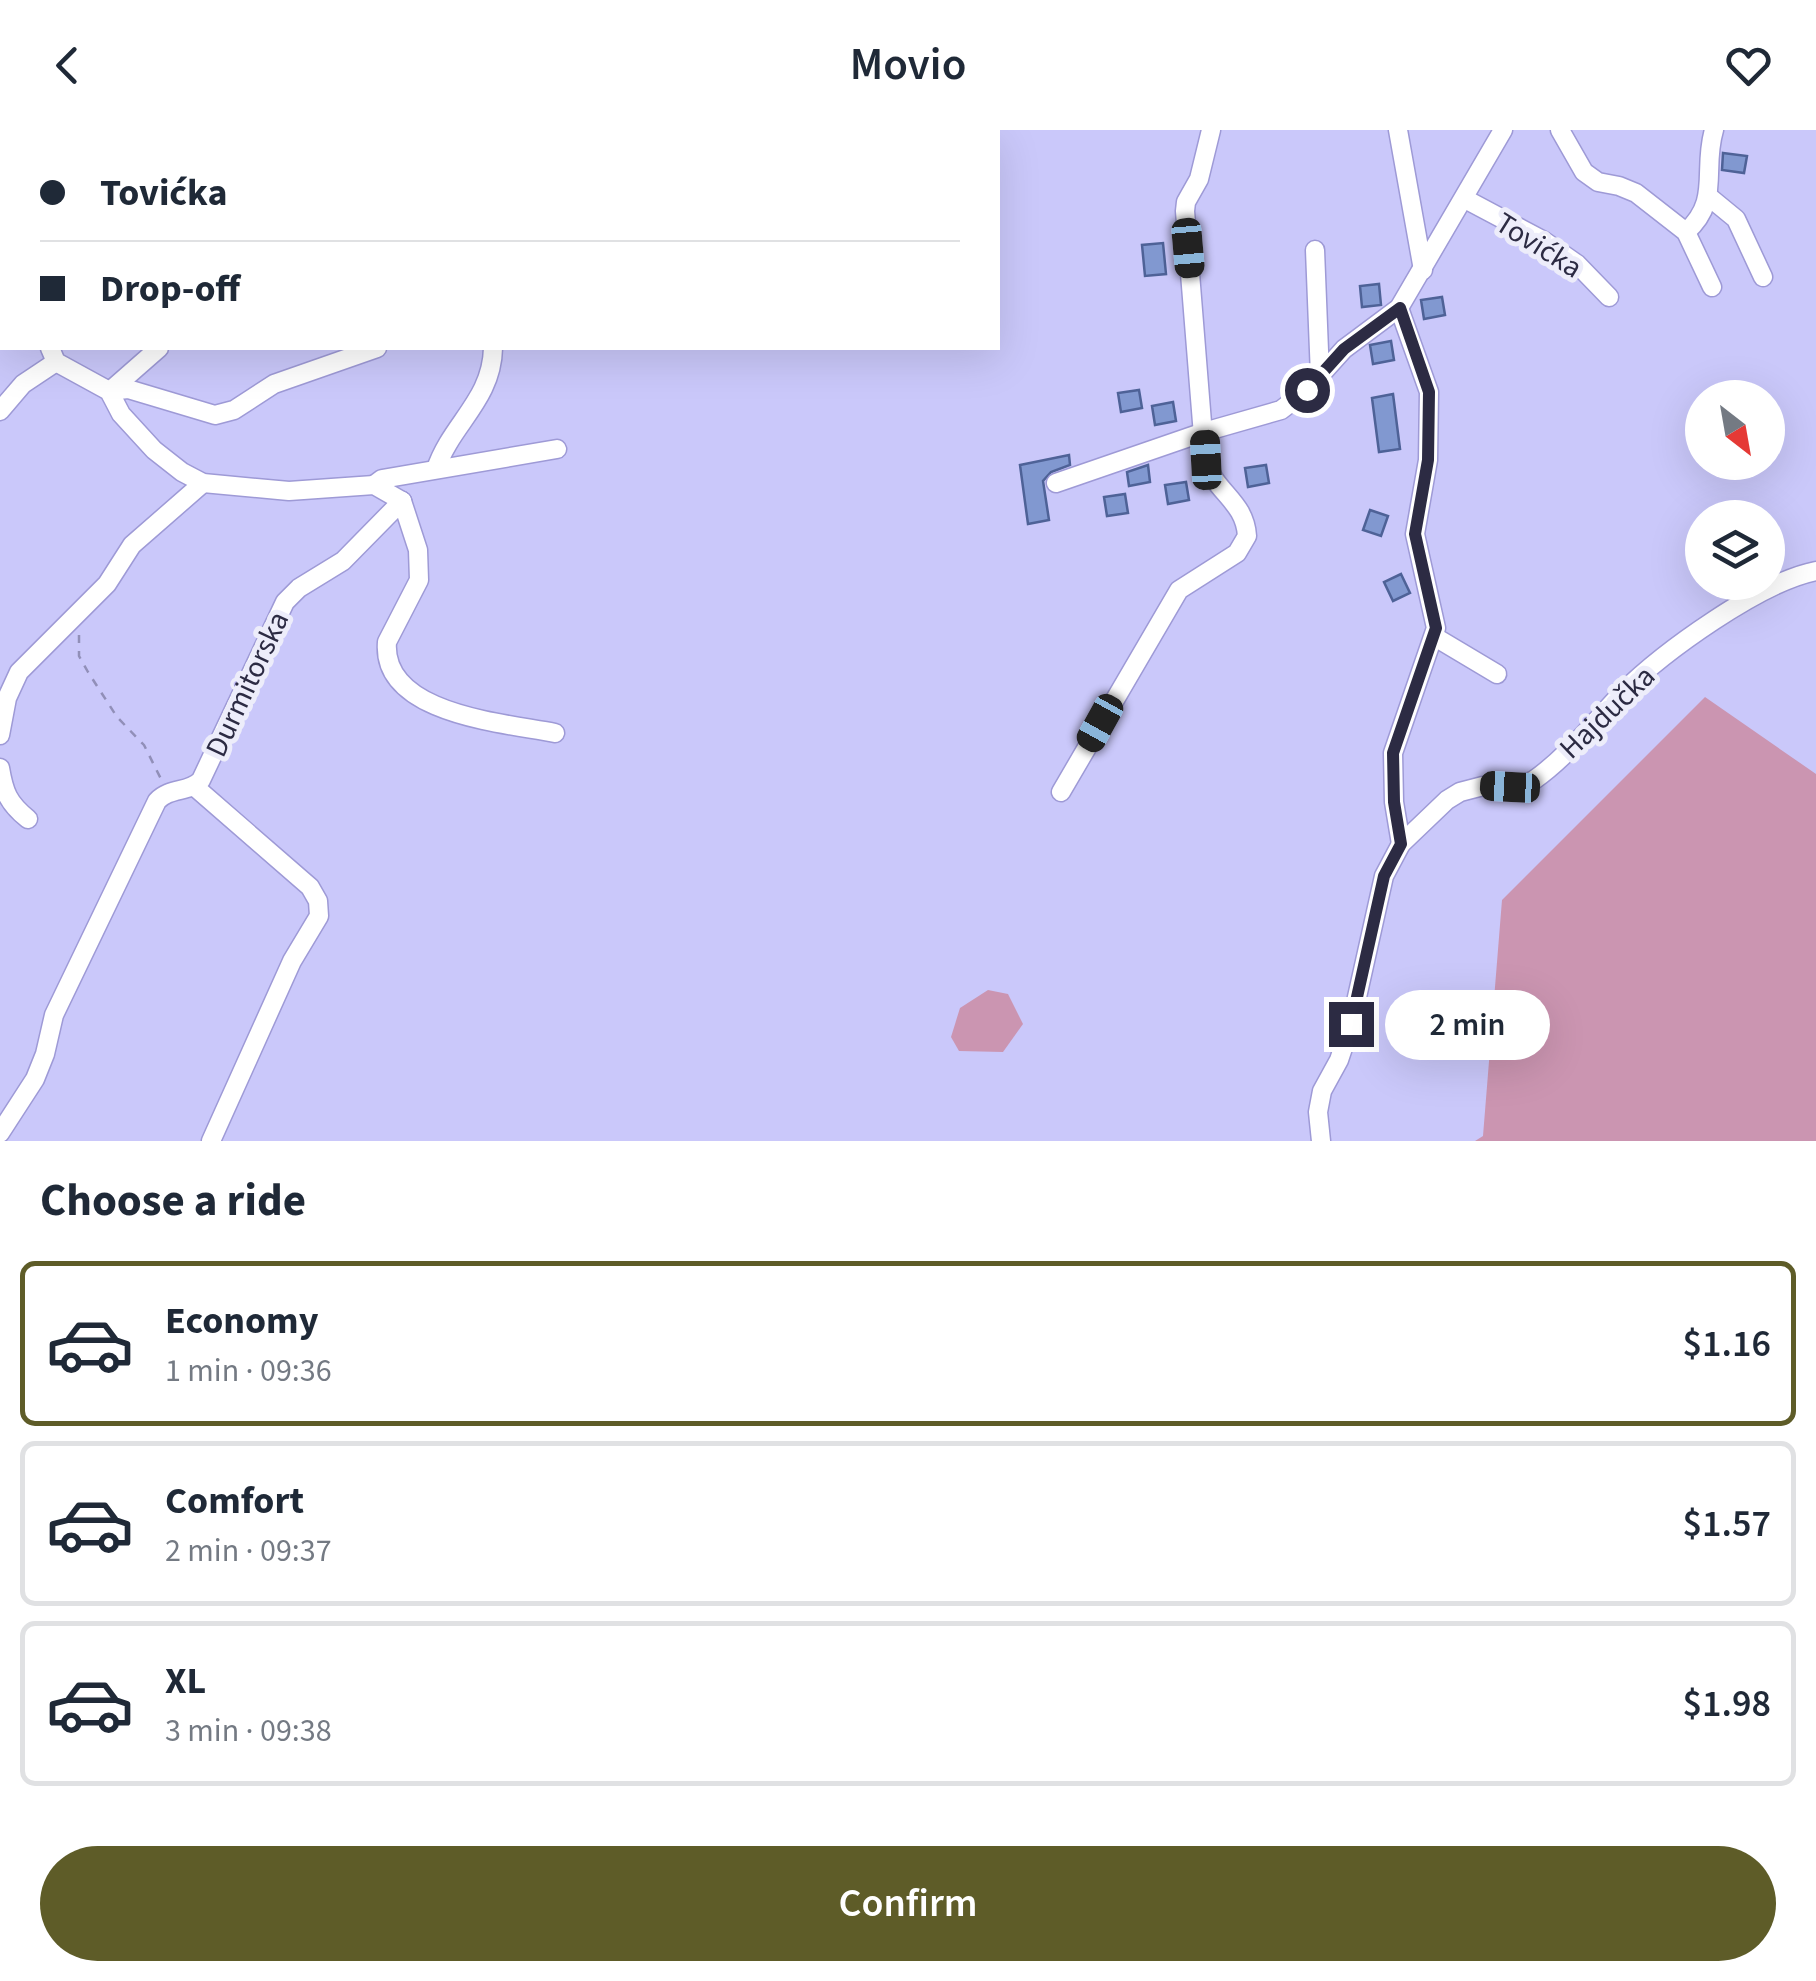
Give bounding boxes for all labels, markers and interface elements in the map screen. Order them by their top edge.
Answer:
text: Movio [850,33,966,97]
icon: back [40,38,95,93]
icon: heart [1721,38,1776,93]
text: Tovićka [100,166,228,220]
street label: Tovićka [1487,202,1590,289]
car [1170,217,1206,279]
text: Drop-off [100,262,240,316]
route start [1285,368,1330,413]
north arrow [1685,380,1785,480]
map controls [1685,380,1785,600]
car [1189,429,1223,491]
button: layers [1685,500,1785,600]
street label: Durmitorska [195,604,300,764]
street label: Hajdučka [1550,656,1665,769]
car [1072,689,1128,757]
car [1479,770,1541,804]
callout: 2 min [1386,989,1551,1059]
route end [1329,1002,1374,1047]
text: 2 min [1429,1002,1506,1048]
text: Choose a ride [40,1169,306,1233]
text: Economy [165,1294,318,1348]
icon: car [45,1299,135,1389]
text: $1.16 [1683,1317,1771,1371]
text: 1 min · 09:36 [165,1348,332,1394]
text: Comfort [165,1474,304,1528]
icon: car [45,1479,135,1569]
text: $1.57 [1683,1497,1771,1551]
text: 2 min · 09:37 [165,1528,332,1574]
text: XL [165,1654,206,1708]
icon: car [45,1659,135,1749]
text: $1.98 [1683,1677,1771,1731]
text: 3 min · 09:38 [165,1708,332,1754]
button: Confirm [40,1846,1776,1961]

